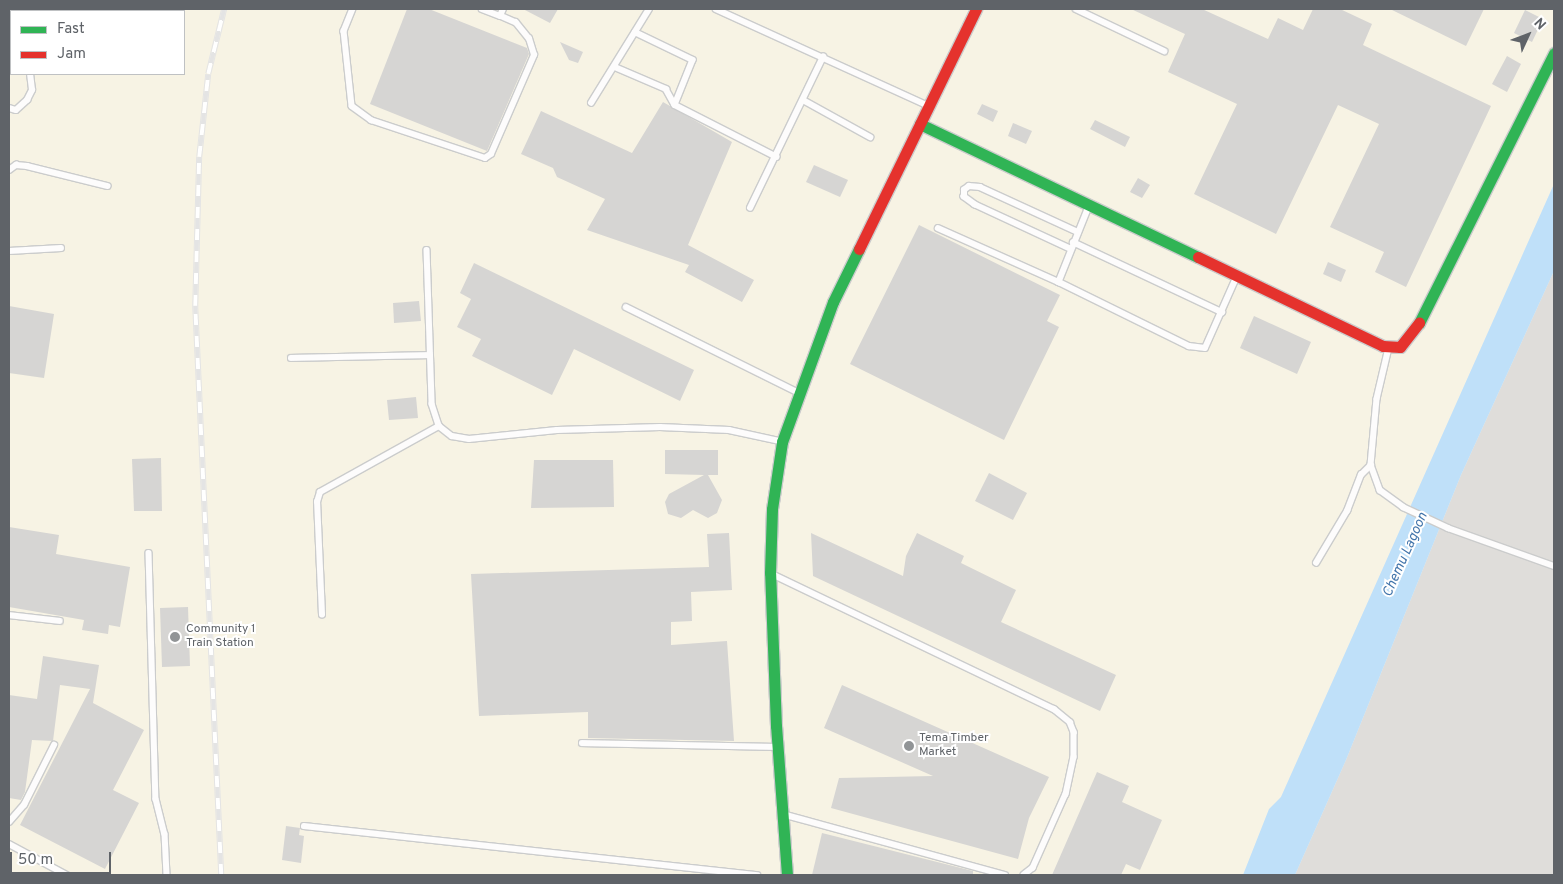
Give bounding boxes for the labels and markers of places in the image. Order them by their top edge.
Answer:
place label: Community 1 Train Station [186,623,256,651]
marker: Community 1 Train Station [168,630,182,644]
place label: Tema Timber Market [919,732,989,760]
marker: Tema Timber Market [903,740,915,752]

